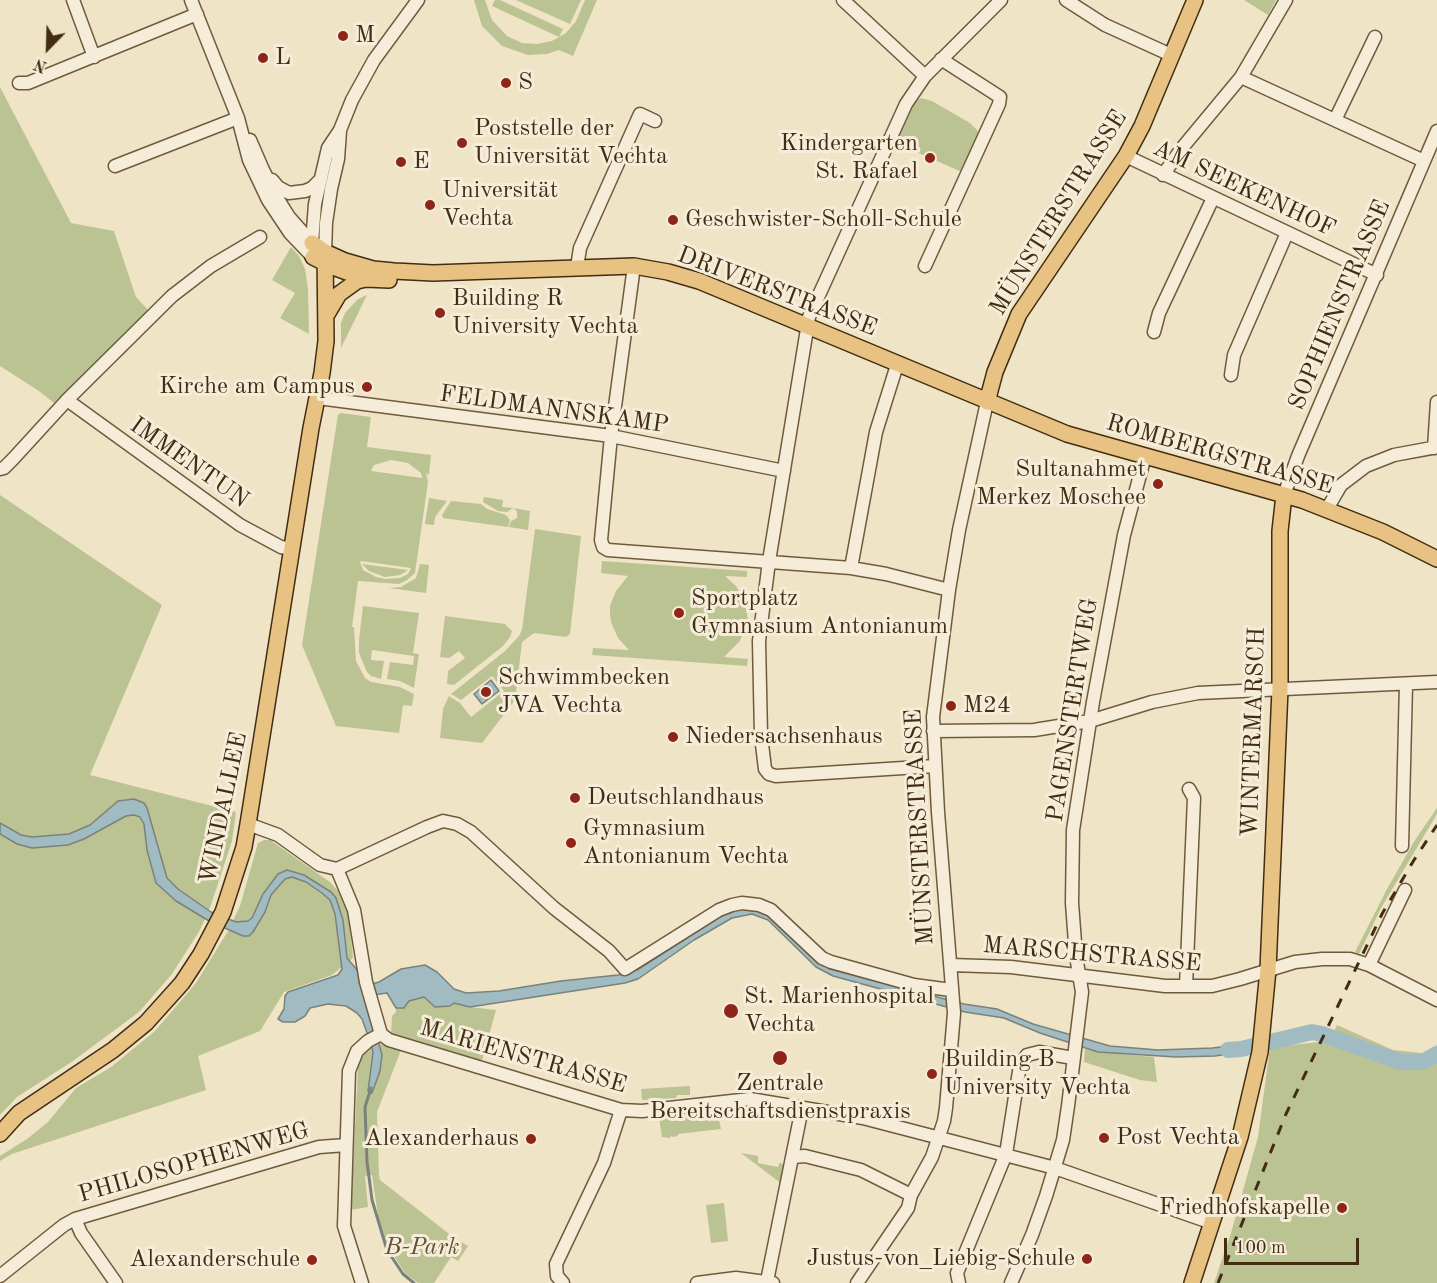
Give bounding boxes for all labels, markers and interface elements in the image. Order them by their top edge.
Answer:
north arrow [18,18,78,78]
place label: M [355,22,375,50]
marker: M [336,29,350,43]
place label: L [275,44,291,72]
marker: L [256,51,270,65]
text: N [32,55,50,74]
place label: S [518,69,533,97]
marker: S [499,76,513,90]
street label: MÜNSTERSTRASSE [984,105,1134,321]
place label: Poststelle der Universität Vechta [474,115,668,171]
place label: Kindergarten St. Rafael [780,130,918,186]
street label: AM SEEKENHOF [1148,134,1340,244]
marker: Poststelle der Universität Vechta [455,136,469,150]
place label: E [413,148,430,176]
marker: Kindergarten St. Rafael [923,151,937,165]
marker: E [394,155,408,169]
place label: Universität Vechta [442,177,558,233]
street label: SOPHIENSTRASSE [1283,196,1397,414]
marker: Universität Vechta [423,198,437,212]
place label: Geschwister-Scholl-Schule [685,206,962,234]
marker: Geschwister-Scholl-Schule [666,213,680,227]
street label: DRIVERSTRASSE [673,241,881,343]
place label: Building R University Vechta [452,285,638,341]
marker: Building R University Vechta [433,306,447,320]
place label: Kirche am Campus [159,373,355,401]
marker: Kirche am Campus [360,380,374,394]
street label: FELDMANNSKAMP [438,380,670,440]
street label: ROMBERGSTRASSE [1103,409,1337,501]
street label: IMMENTUN [124,411,254,515]
place label: Sultanahmet Merkez Moschee [976,456,1146,512]
marker: Sultanahmet Merkez Moschee [1151,477,1165,491]
place label: Sportplatz Gymnasium Antonianum [691,585,948,641]
street label: PAGENSTERTWEG [1041,596,1105,824]
marker: Sportplatz Gymnasium Antonianum [672,606,686,620]
street label: WINTERMARSCH [1236,627,1272,837]
place label: Schwimmbecken JVA Vechta [498,664,670,720]
marker: Schwimmbecken JVA Vechta [479,685,493,699]
place label: M24 [963,692,1011,720]
marker: M24 [944,699,958,713]
street label: MÜNSTERSTRASSE [899,708,941,946]
place label: Niedersachsenhaus [685,723,883,751]
street label: WINDALLEE [194,730,254,886]
marker: Niedersachsenhaus [666,730,680,744]
place label: Deutschlandhaus [587,784,764,812]
marker: Deutschlandhaus [568,791,582,805]
place label: Gymnasium Antonianum Vechta [583,815,788,871]
marker: Gymnasium Antonianum Vechta [564,836,578,850]
street label: MARSCHSTRASSE [981,931,1203,979]
place label: St. Marienhospital Vechta [744,983,934,1039]
marker: St. Marienhospital Vechta [722,1002,740,1020]
street label: MARIENSTRASSE [416,1014,630,1100]
place label: Building B University Vechta [944,1046,1130,1102]
marker: Zentrale Bereitschaftsdienstpraxis [771,1049,789,1067]
marker: Building B University Vechta [925,1067,939,1081]
place label: Zentrale Bereitschaftsdienstpraxis [649,1070,911,1126]
street label: PHILOSOPHENWEG [75,1116,313,1210]
place label: Post Vechta [1116,1124,1240,1152]
place label: Alexanderhaus [364,1125,519,1153]
marker: Post Vechta [1097,1131,1111,1145]
marker: Alexanderhaus [524,1132,538,1146]
place label: Friedhofskapelle [1159,1194,1330,1222]
marker: Friedhofskapelle [1335,1201,1349,1215]
scale bar [1227,1226,1362,1264]
park label: B-Park [384,1234,460,1262]
text: 100 m [1235,1239,1286,1257]
place label: Justus-von_Liebig-Schule [806,1245,1075,1273]
place label: Alexanderschule [129,1246,300,1274]
marker: Justus-von_Liebig-Schule [1080,1252,1094,1266]
marker: Alexanderschule [305,1253,319,1267]

